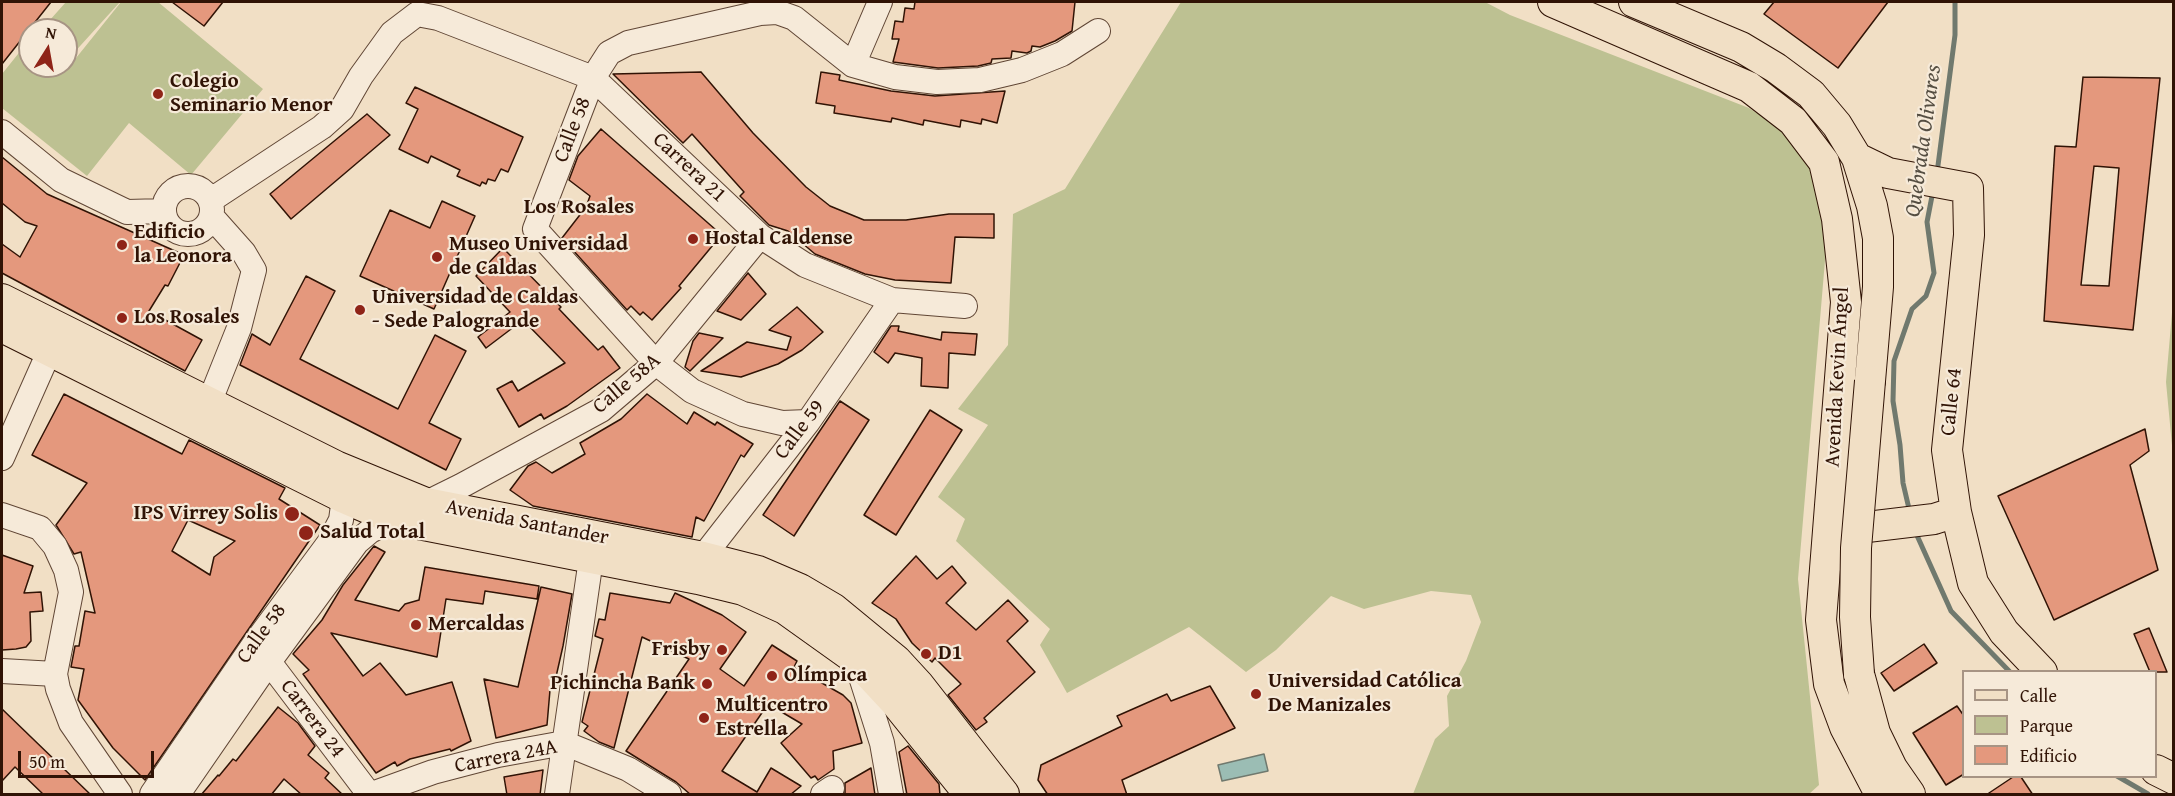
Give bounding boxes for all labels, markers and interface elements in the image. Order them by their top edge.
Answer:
north arrow [18,18,78,78]
text: N [44,19,59,45]
water label: Quebrada Olivares [1900,63,1948,219]
place label: Colegio Seminario Menor [170,69,333,119]
marker: Colegio Seminario Menor [151,87,165,101]
street label: Calle 58 [549,94,597,166]
street label: Carrera 21 [647,128,731,208]
district label: Los Rosales [524,194,634,220]
place label: Edificio la Leonora [134,220,232,270]
place label: Hostal Caldense [705,226,853,252]
place label: Museo Universidad de Caldas [449,232,628,282]
marker: Hostal Caldense [686,232,700,246]
marker: Edificio la Leonora [115,238,129,252]
marker: Museo Universidad de Caldas [430,250,444,264]
place label: Universidad de Caldas - Sede Palogrande [372,285,578,335]
street label: Avenida Kevin Ángel [1821,286,1855,468]
marker: Universidad de Caldas - Sede Palogrande [353,303,367,317]
place label: Los Rosales [134,305,240,331]
marker: Los Rosales [115,311,129,325]
street label: Calle 58A [588,348,666,420]
street label: Calle 64 [1936,367,1968,437]
street label: Calle 59 [770,395,830,465]
street label: Avenida Santander [443,495,611,551]
place label: IPS Virrey Solis [134,501,278,527]
marker: IPS Virrey Solis [283,505,301,523]
place label: Salud Total [320,520,425,546]
marker: Salud Total [297,524,315,542]
street label: Calle 58 [232,599,292,669]
place label: Mercaldas [428,612,525,638]
marker: Mercaldas [409,618,423,632]
place label: Frisby [652,637,710,663]
place label: D1 [938,641,963,667]
marker: Frisby [715,643,729,657]
marker: D1 [919,647,933,661]
place label: Olímpica [784,663,867,689]
marker: Olímpica [765,669,779,683]
place label: Universidad Católica De Manizales [1268,669,1462,719]
legend [1962,670,2157,778]
place label: Pichincha Bank [550,671,695,697]
street label: Carrera 24 [274,675,350,763]
marker: Pichincha Bank [700,677,714,691]
text: Calle [2020,682,2057,709]
marker: Universidad Católica De Manizales [1249,687,1263,701]
place label: Multicentro Estrella [716,693,828,743]
marker: Multicentro Estrella [697,711,711,725]
text: Parque [2020,712,2073,739]
street label: Carrera 24A [452,735,560,779]
scale bar [21,739,158,777]
text: Edificio [2020,742,2077,769]
text: 50 m [29,748,65,775]

